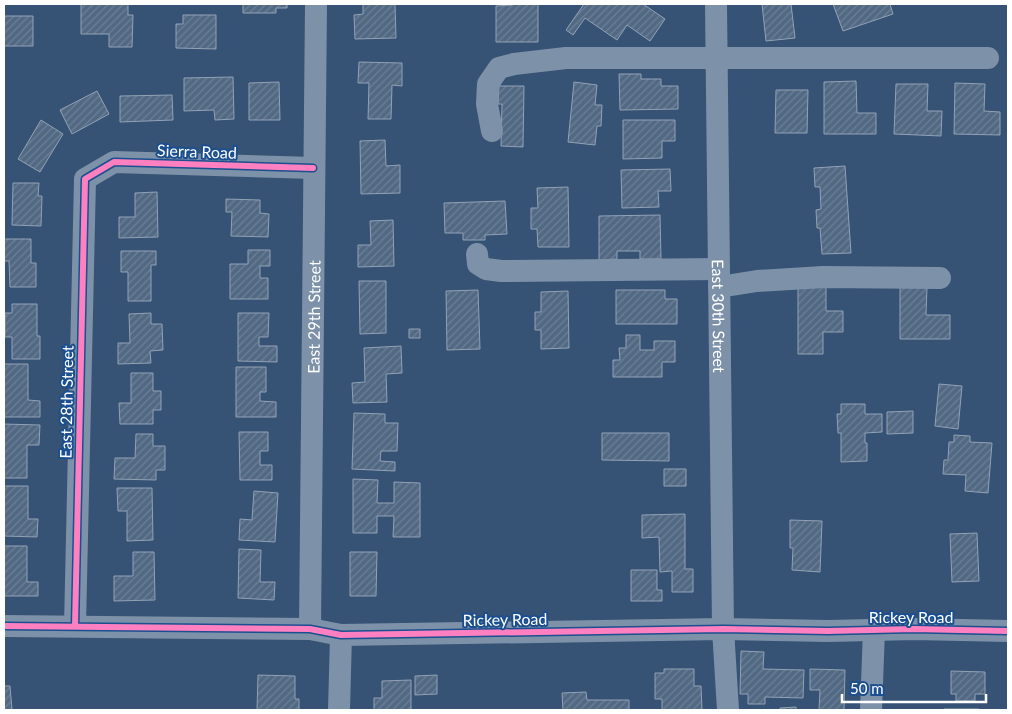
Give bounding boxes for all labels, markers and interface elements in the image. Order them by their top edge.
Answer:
street label: Sierra Road [157,140,237,162]
street label: East 30th Street [709,259,730,373]
street label: East 29th Street [303,260,323,374]
street label: East 28th Street [56,345,76,459]
street label: Rickey Road [869,607,953,626]
street label: Rickey Road [462,609,548,629]
scale bar [842,672,986,704]
text: 50 m [850,679,884,697]

